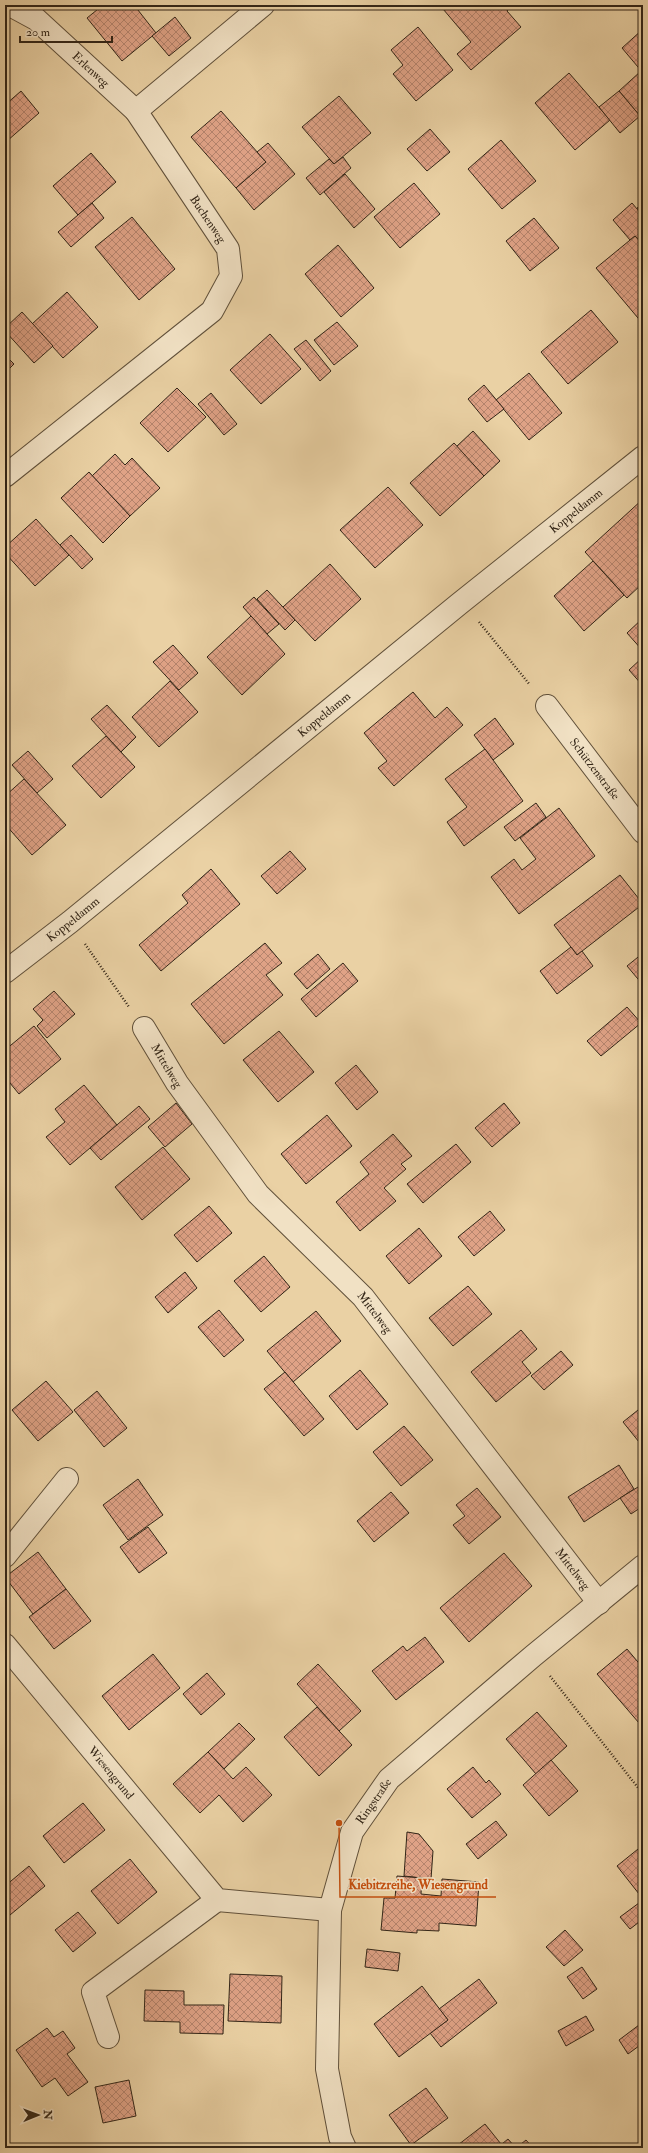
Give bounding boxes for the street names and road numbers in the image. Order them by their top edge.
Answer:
street label: Erlenweg [69,49,113,92]
street label: Buchenweg [186,192,230,247]
street label: Koppeldamm [547,485,606,537]
street label: Koppeldamm [295,688,354,741]
street label: Schützenstraße [566,735,623,803]
street label: Koppeldamm [44,893,103,945]
street label: Mittelweg [147,1041,186,1092]
street label: Mittelweg [354,1289,396,1337]
street label: Mittelweg [551,1545,594,1594]
street label: Wiesengrund [84,1743,137,1803]
street label: Ringstraße [353,1775,395,1827]

